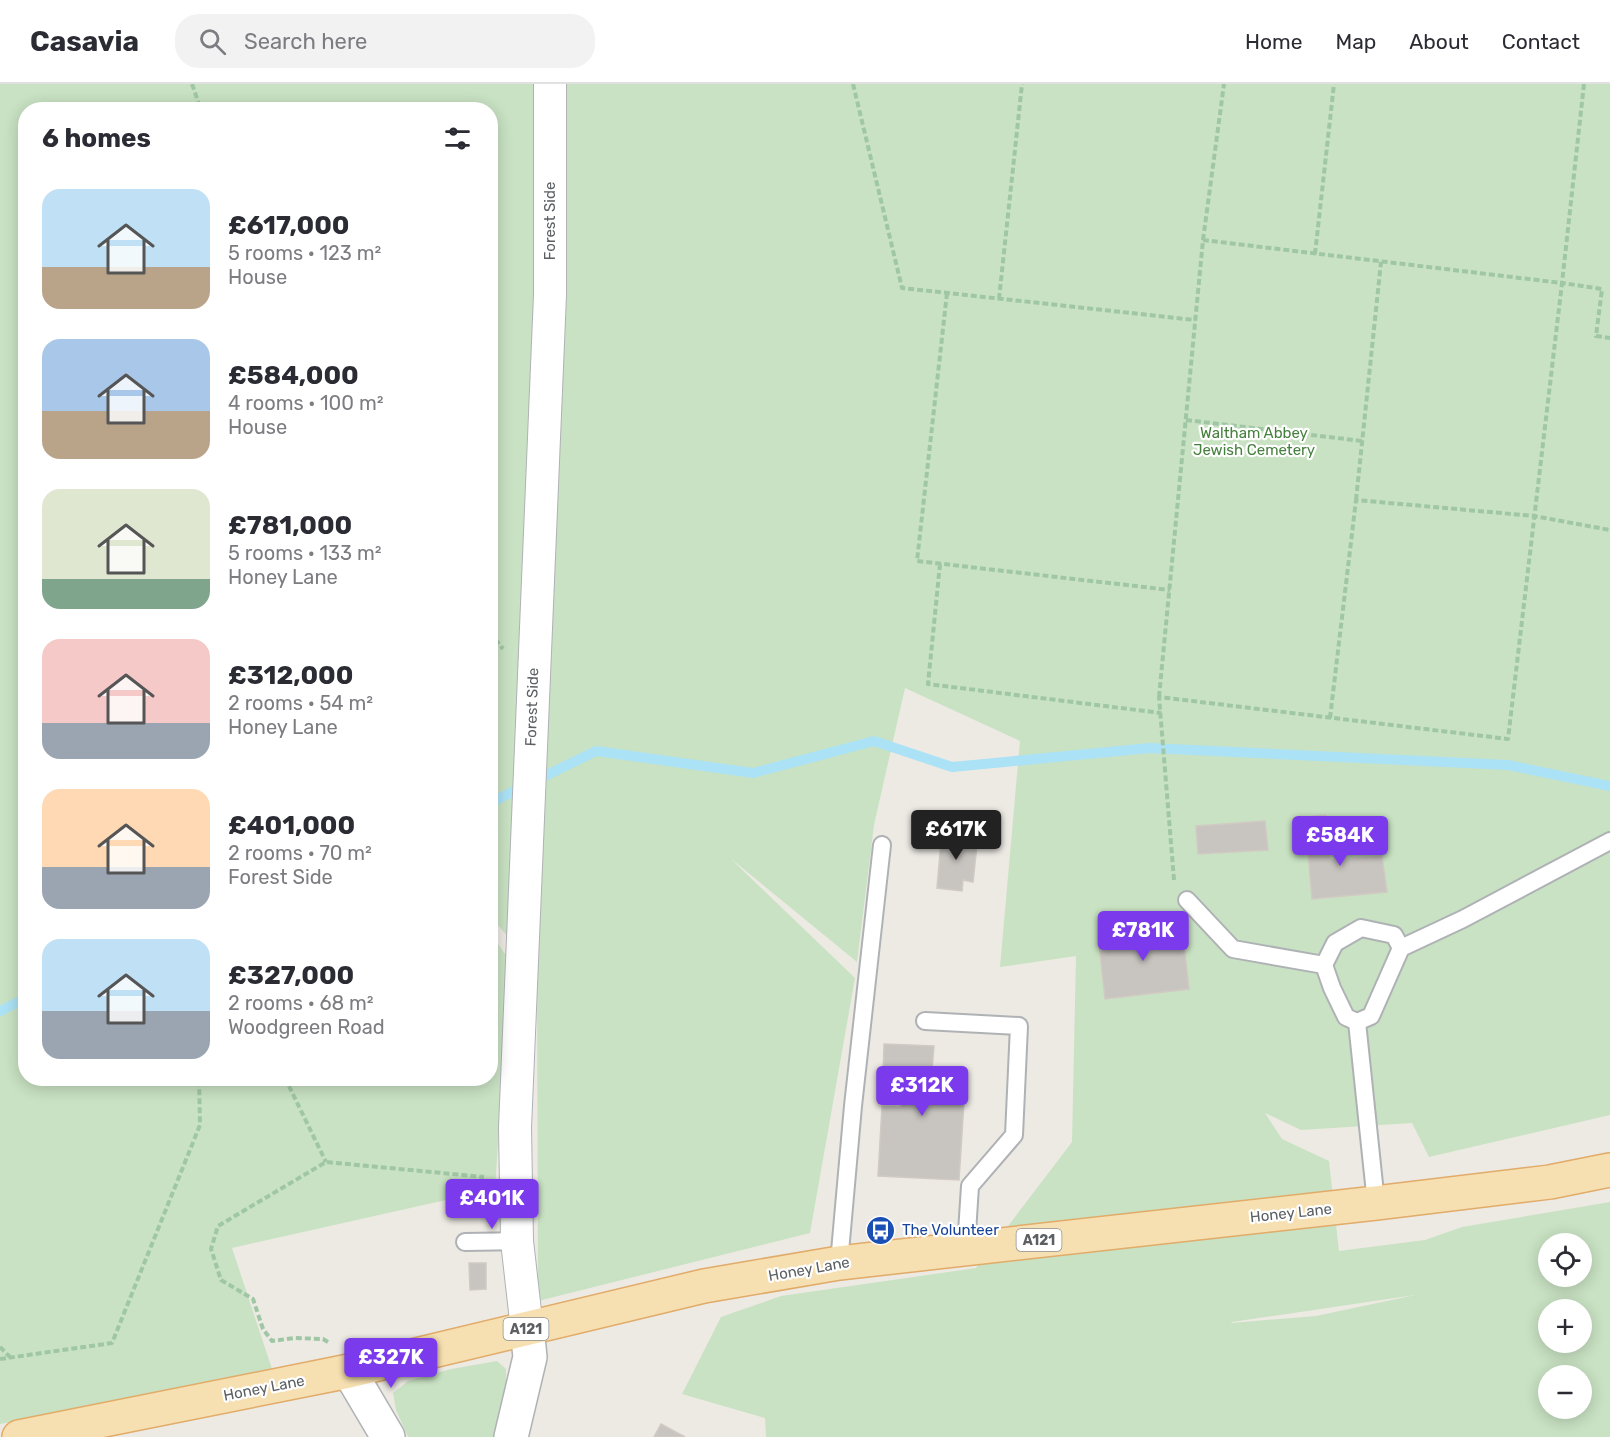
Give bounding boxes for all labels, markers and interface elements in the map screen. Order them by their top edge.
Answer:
search box [175,14,595,68]
text: Casavia [30,25,139,58]
icon: search [196,25,229,58]
text: Search here [244,28,367,55]
text: Home [1245,29,1302,54]
text: Map [1335,29,1376,54]
text: About [1409,29,1469,54]
text: Contact [1502,29,1580,54]
icon: filters [441,122,474,155]
text: 6 homes [42,123,151,154]
street label: Forest Side [541,182,559,260]
text: £617,000 [228,210,350,241]
icon: home [90,213,162,285]
text: 5 rooms · 123 m² [228,241,381,265]
text: House [228,265,287,289]
text: £584,000 [228,360,359,391]
icon: home [90,363,162,435]
text: 4 rooms · 100 m² [228,391,384,415]
text: House [228,415,287,439]
park label: Waltham Abbey Jewish Cemetery [1193,424,1315,459]
text: £781,000 [228,510,352,541]
icon: home [90,513,162,585]
text: 5 rooms · 133 m² [228,541,382,565]
text: Honey Lane [228,565,338,589]
text: £312,000 [228,660,353,691]
icon: home [90,663,162,735]
street label: Forest Side [522,667,542,747]
text: 2 rooms · 54 m² [228,691,373,715]
text: Honey Lane [228,715,338,739]
text: £401,000 [228,810,355,841]
pin: £617K [914,810,998,861]
icon: home [90,813,162,885]
pin: £584K [1298,816,1382,867]
text: £617K [925,817,987,841]
text: £584K [1306,823,1374,847]
text: 2 rooms · 70 m² [228,841,372,865]
text: Forest Side [228,865,333,889]
pin: £781K [1101,911,1185,962]
text: £781K [1112,918,1174,942]
text: £327,000 [228,960,354,991]
icon: home [90,963,162,1035]
text: 2 rooms · 68 m² [228,991,374,1015]
text: Woodgreen Road [228,1015,385,1039]
pin: £312K [880,1066,964,1117]
text: £312K [890,1073,954,1097]
pin: £401K [450,1179,534,1230]
text: £401K [460,1186,524,1210]
street label: Honey Lane [1249,1200,1333,1226]
bus stop icon: The Volunteer [865,1214,897,1246]
place label: The Volunteer [902,1221,999,1239]
road number: A121 [1016,1229,1062,1251]
map controls [1538,1233,1592,1419]
button: locate [1538,1233,1592,1287]
street label: Honey Lane [767,1253,851,1285]
button: + [1538,1299,1592,1353]
road number: A121 [504,1318,548,1340]
pin: £327K [349,1338,433,1389]
text: £327K [358,1345,424,1369]
button: − [1538,1365,1592,1419]
street label: Honey Lane [222,1371,306,1405]

